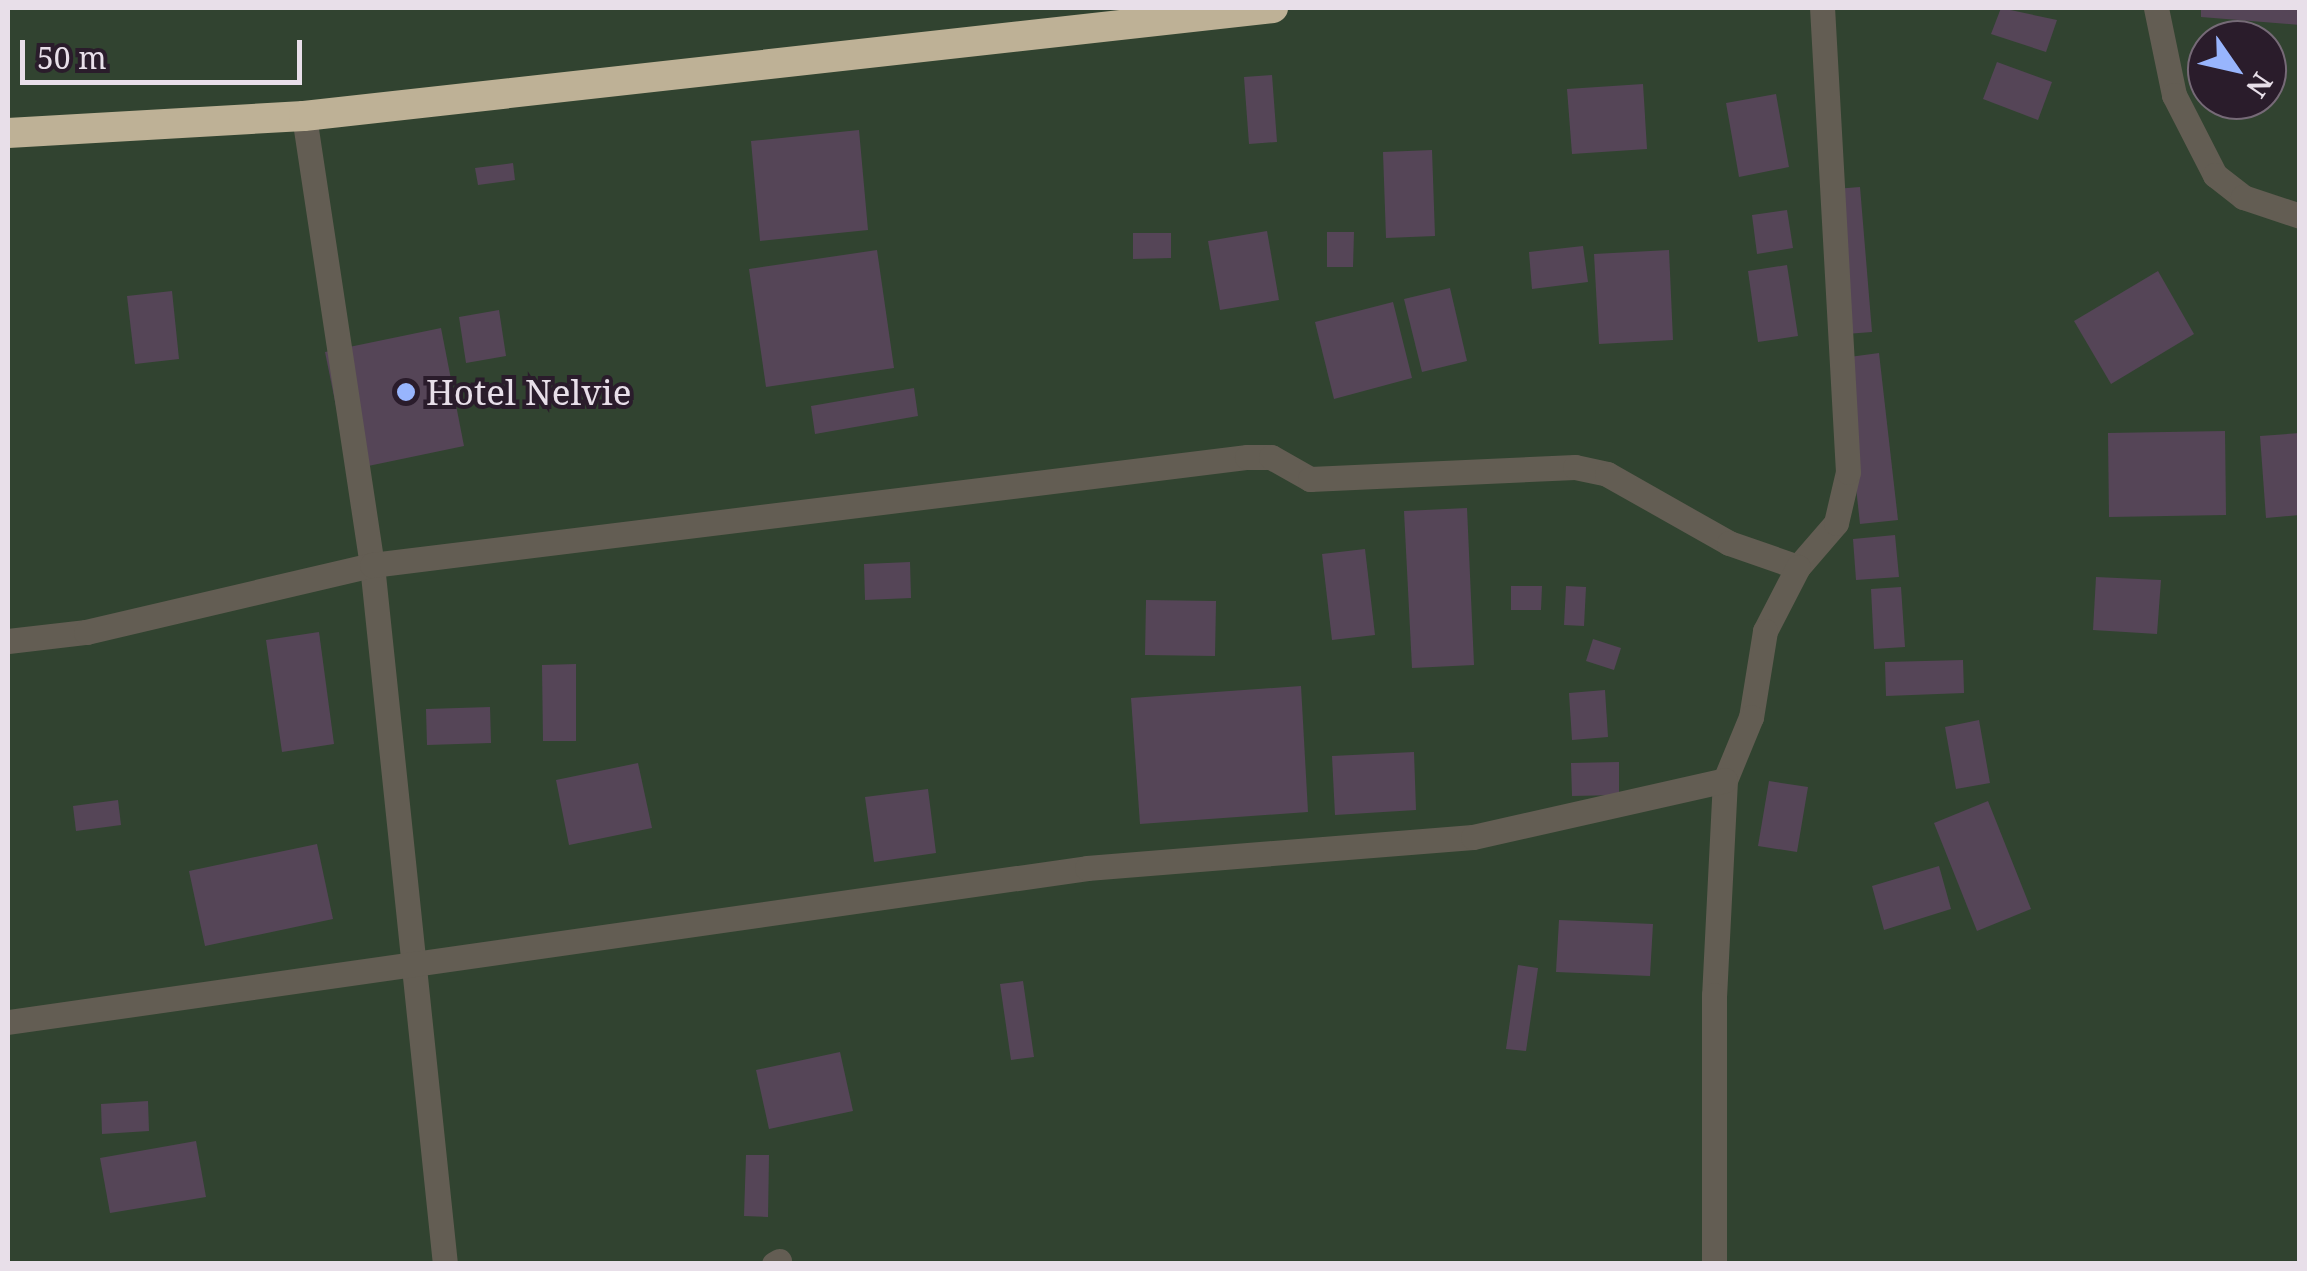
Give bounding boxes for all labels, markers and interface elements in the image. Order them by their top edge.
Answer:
scale bar [25,20,308,82]
north arrow [2187,20,2287,120]
text: 50 m [37,37,107,78]
text: N [2238,66,2282,105]
place label: Hotel Nelvie [426,371,631,413]
marker: Hotel Nelvie [395,381,417,403]

